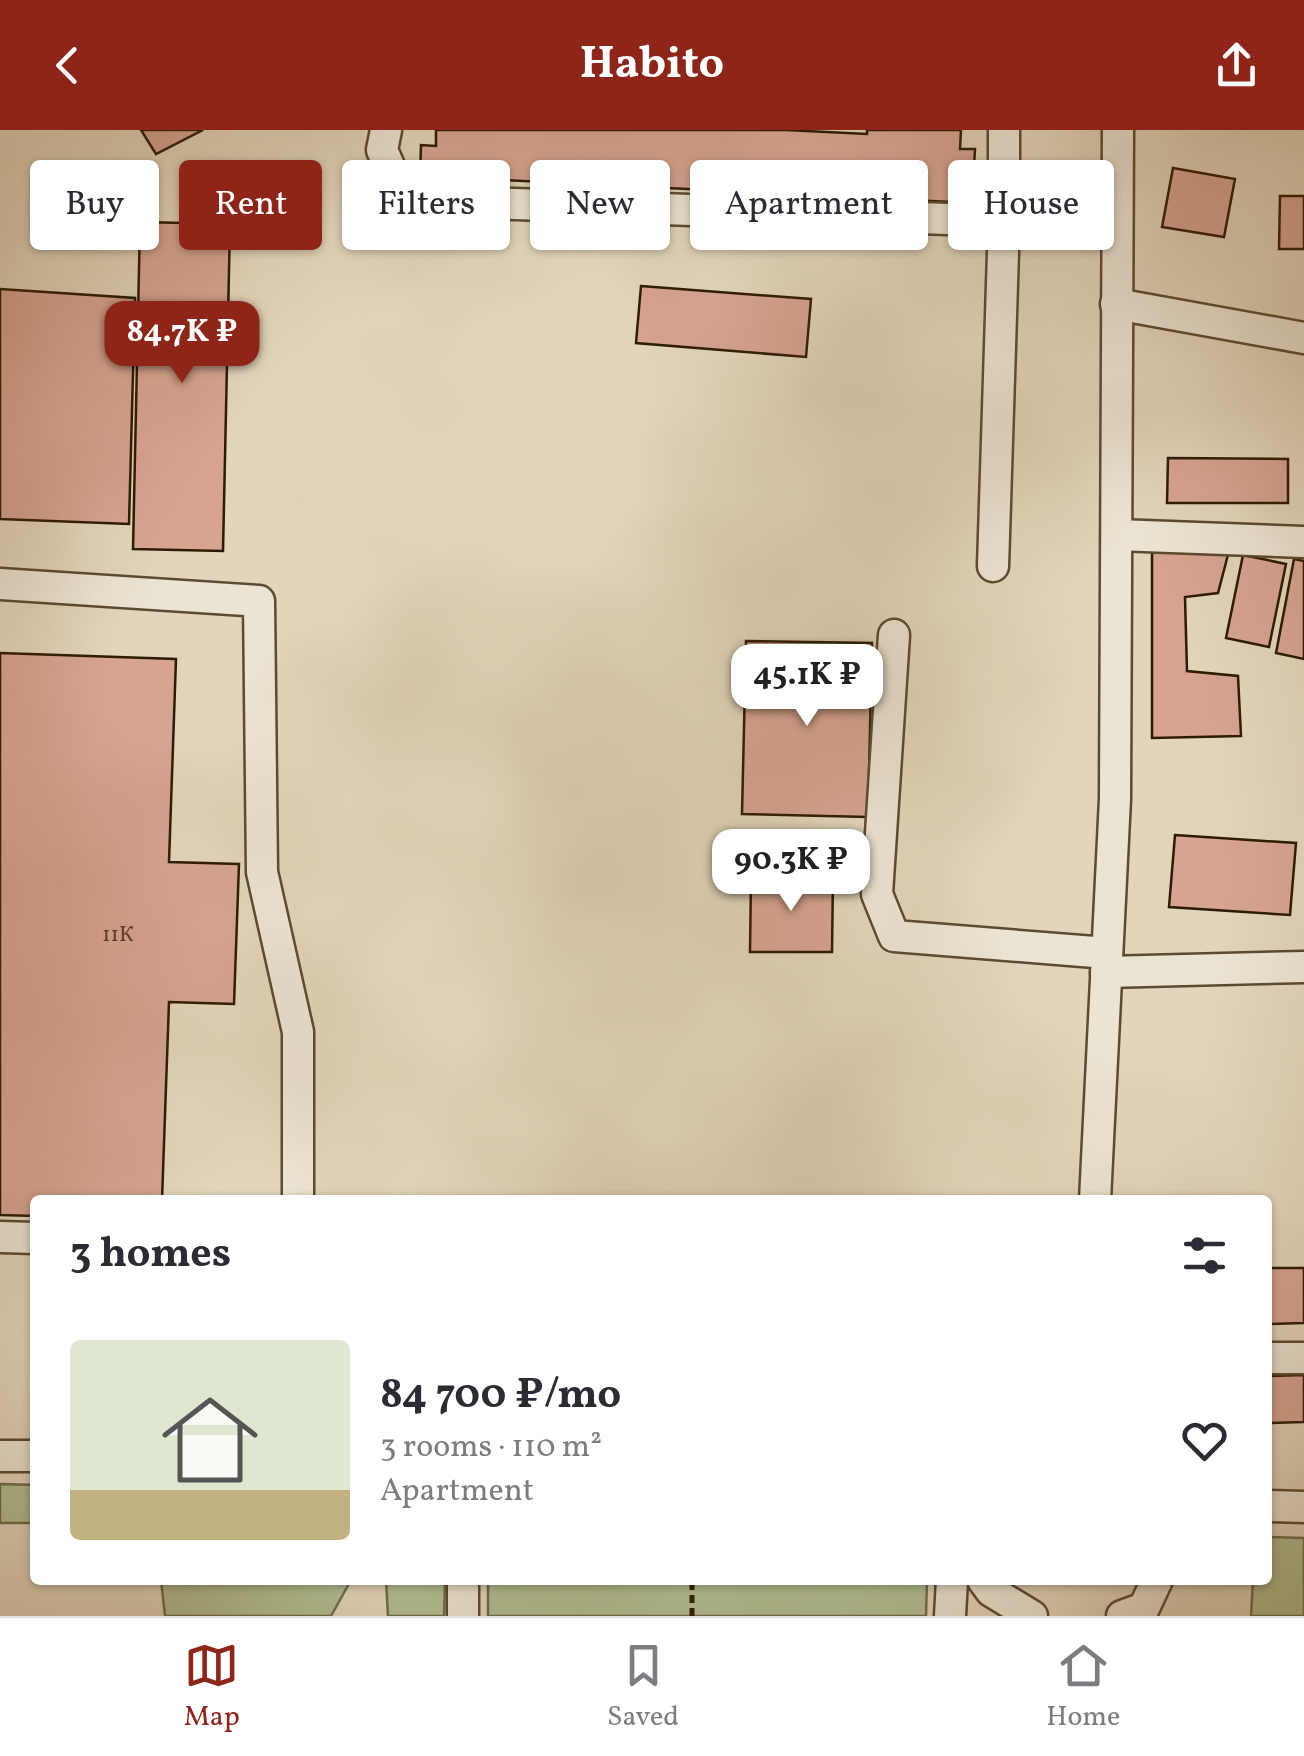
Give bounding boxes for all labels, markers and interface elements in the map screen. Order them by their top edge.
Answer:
text: Habito [580,34,724,97]
icon: back [40,38,95,93]
icon: share [1209,38,1264,93]
chip: Buy [30,160,159,250]
chip: Rent [179,160,322,250]
chip: Filters [342,160,510,250]
chip: New [530,160,670,250]
chip: Apartment [690,160,928,250]
chip: House [948,160,1114,250]
pin: 84.7K ₽ [90,301,274,386]
text: 84.7K ₽ [127,311,237,355]
pin: 45.1K ₽ [715,644,899,729]
text: 45.1K ₽ [753,654,861,698]
pin: 90.3K ₽ [699,829,883,914]
text: 90.3K ₽ [734,839,848,883]
house number: 11К [102,920,134,951]
text: 3 homes [70,1226,231,1285]
icon: filters [1177,1228,1232,1283]
text: 84 700 ₽/mo [380,1367,621,1426]
icon: home [150,1380,270,1500]
icon: heart [1177,1413,1232,1468]
text: 3 rooms · 110 m² [380,1426,602,1470]
text: Apartment [380,1470,534,1514]
tab: Map [184,1638,240,1737]
tab: Saved [607,1638,679,1737]
tab: Home [1046,1638,1120,1737]

